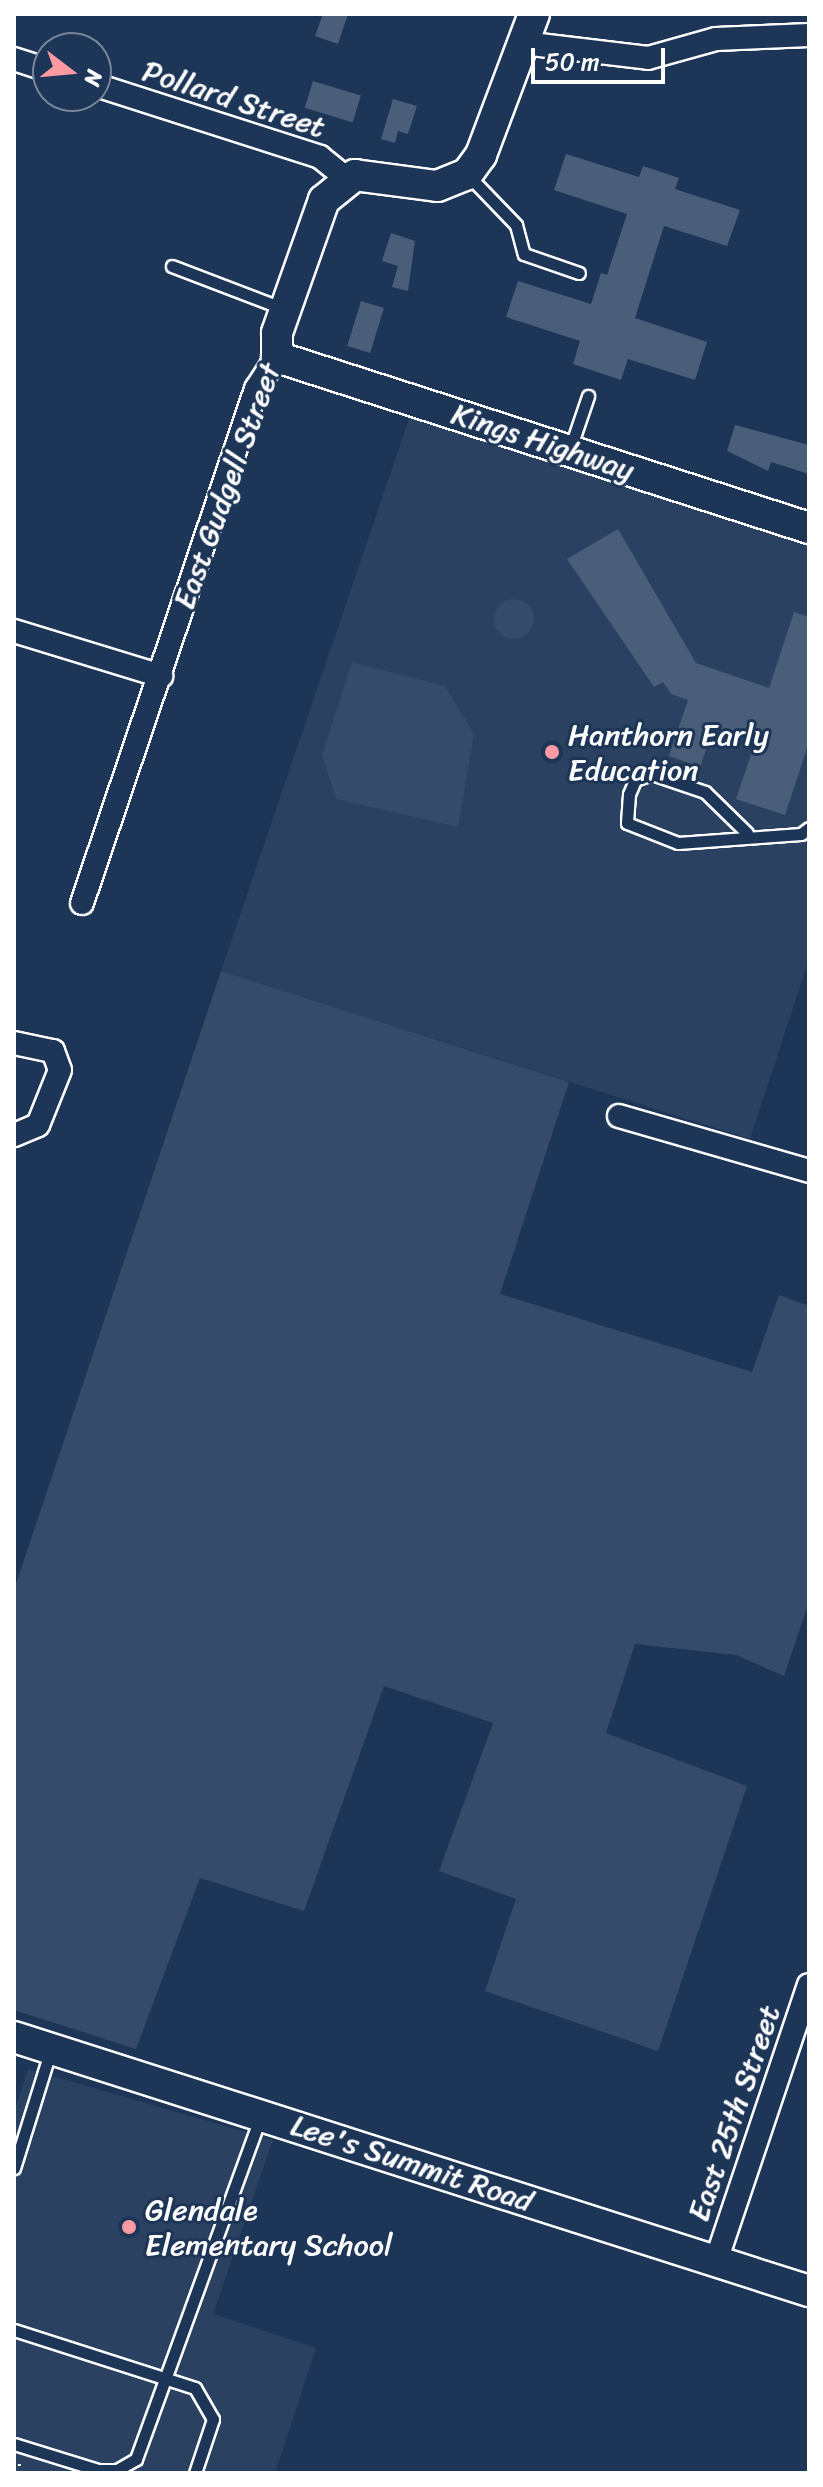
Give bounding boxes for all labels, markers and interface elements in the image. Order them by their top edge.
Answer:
north arrow [32,32,112,112]
scale bar [535,32,669,82]
text: 50 m [545,41,600,83]
street label: Pollard Street [139,53,329,145]
text: N [73,65,114,91]
street label: East Gudgell Street [166,358,288,614]
street label: Kings Highway [447,396,639,488]
place label: Hanthorn Early Education [568,717,769,788]
marker: Hanthorn Early Education [543,743,561,761]
street label: East 25th Street [680,2000,788,2226]
street label: Lee's Summit Road [287,2107,537,2219]
place label: Glendale Elementary School [145,2192,393,2262]
marker: Glendale Elementary School [120,2218,138,2236]

